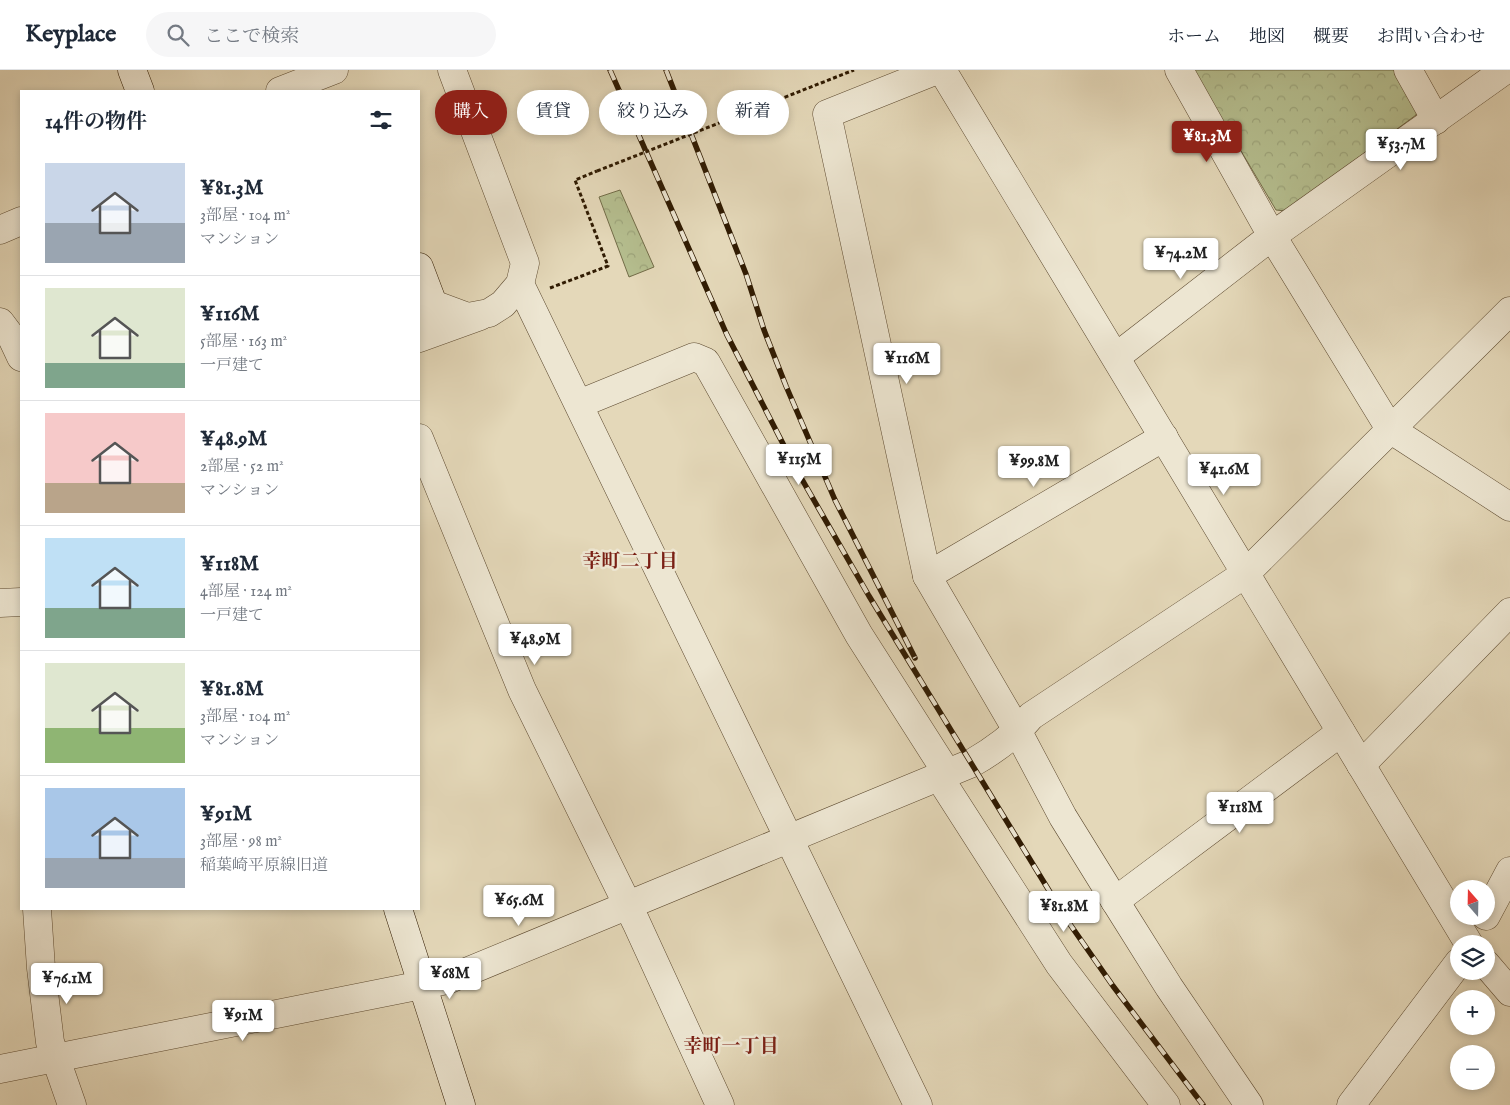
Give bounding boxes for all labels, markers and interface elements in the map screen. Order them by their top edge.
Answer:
search box [146,12,496,57]
text: Keyplace [25,19,116,50]
icon: search [164,21,192,49]
text: ここで検索 [204,25,299,49]
text: ホーム [1167,26,1221,49]
text: 地図 [1249,26,1285,49]
text: 概要 [1313,26,1349,49]
text: お問い合わせ [1377,26,1485,49]
chip: 購入 [435,90,507,135]
chip: 賃貸 [517,90,589,135]
chip: 絞り込み [599,90,707,135]
chip: 新着 [717,90,789,135]
icon: filters [367,106,395,134]
text: 14件の物件 [45,109,147,136]
pin: ¥81.3M [1166,121,1248,163]
text: ¥81.3M [1183,127,1231,147]
pin: ¥53.7M [1360,128,1442,171]
text: ¥53.7M [1377,135,1425,155]
text: ¥81.3M [200,175,263,202]
icon: home [85,183,145,243]
text: 3部屋 · 104 m² [200,206,290,226]
text: マンション [200,230,279,250]
pin: ¥74.2M [1140,238,1222,280]
text: ¥74.2M [1154,244,1208,264]
text: ¥116M [200,301,260,328]
icon: home [85,308,145,368]
text: 5部屋 · 163 m² [200,332,287,352]
pin: ¥116M [872,342,942,385]
text: ¥116M [884,349,930,369]
text: 一戸建て [200,356,264,376]
text: ¥48.9M [200,426,267,453]
icon: home [85,433,145,493]
pin: ¥115M [764,444,834,486]
pin: ¥99.8M [993,446,1075,488]
text: ¥115M [777,450,821,470]
text: ¥99.8M [1009,452,1059,472]
pin: ¥41.6M [1183,454,1265,496]
text: 2部屋 · 52 m² [200,457,284,477]
text: ¥41.6M [1199,460,1249,480]
text: マンション [200,481,279,501]
district label: 幸町二丁目 [582,550,678,574]
text: ¥118M [200,551,259,578]
icon: home [85,558,145,618]
text: 4部屋 · 124 m² [200,582,292,602]
text: 一戸建て [200,606,264,626]
pin: ¥48.9M [494,624,576,666]
text: ¥48.9M [509,630,561,650]
text: ¥81.8M [200,676,264,703]
icon: home [85,683,145,743]
text: 3部屋 · 104 m² [200,707,290,727]
text: マンション [200,731,279,751]
pin: ¥118M [1205,792,1275,834]
text: ¥118M [1218,798,1262,818]
text: ¥91M [200,801,252,828]
icon: home [85,808,145,868]
text: 3部屋 · 98 m² [200,832,282,852]
text: 稲葉崎平原線旧道 [200,856,328,876]
north arrow [1450,880,1495,925]
map controls [1450,880,1495,1090]
pin: ¥65.6M [478,884,560,927]
pin: ¥81.8M [1023,890,1105,933]
text: ¥65.6M [494,891,544,911]
text: ¥81.8M [1040,897,1088,917]
button: layers [1450,935,1495,980]
pin: ¥68M [420,958,480,1000]
pin: ¥76.1M [26,962,108,1005]
text: ¥68M [430,964,470,984]
text: ¥76.1M [42,969,92,989]
button: + [1450,990,1495,1035]
pin: ¥91M [213,1000,273,1042]
text: ¥91M [223,1006,263,1026]
district label: 幸町一丁目 [683,1035,779,1059]
button: − [1450,1045,1495,1090]

